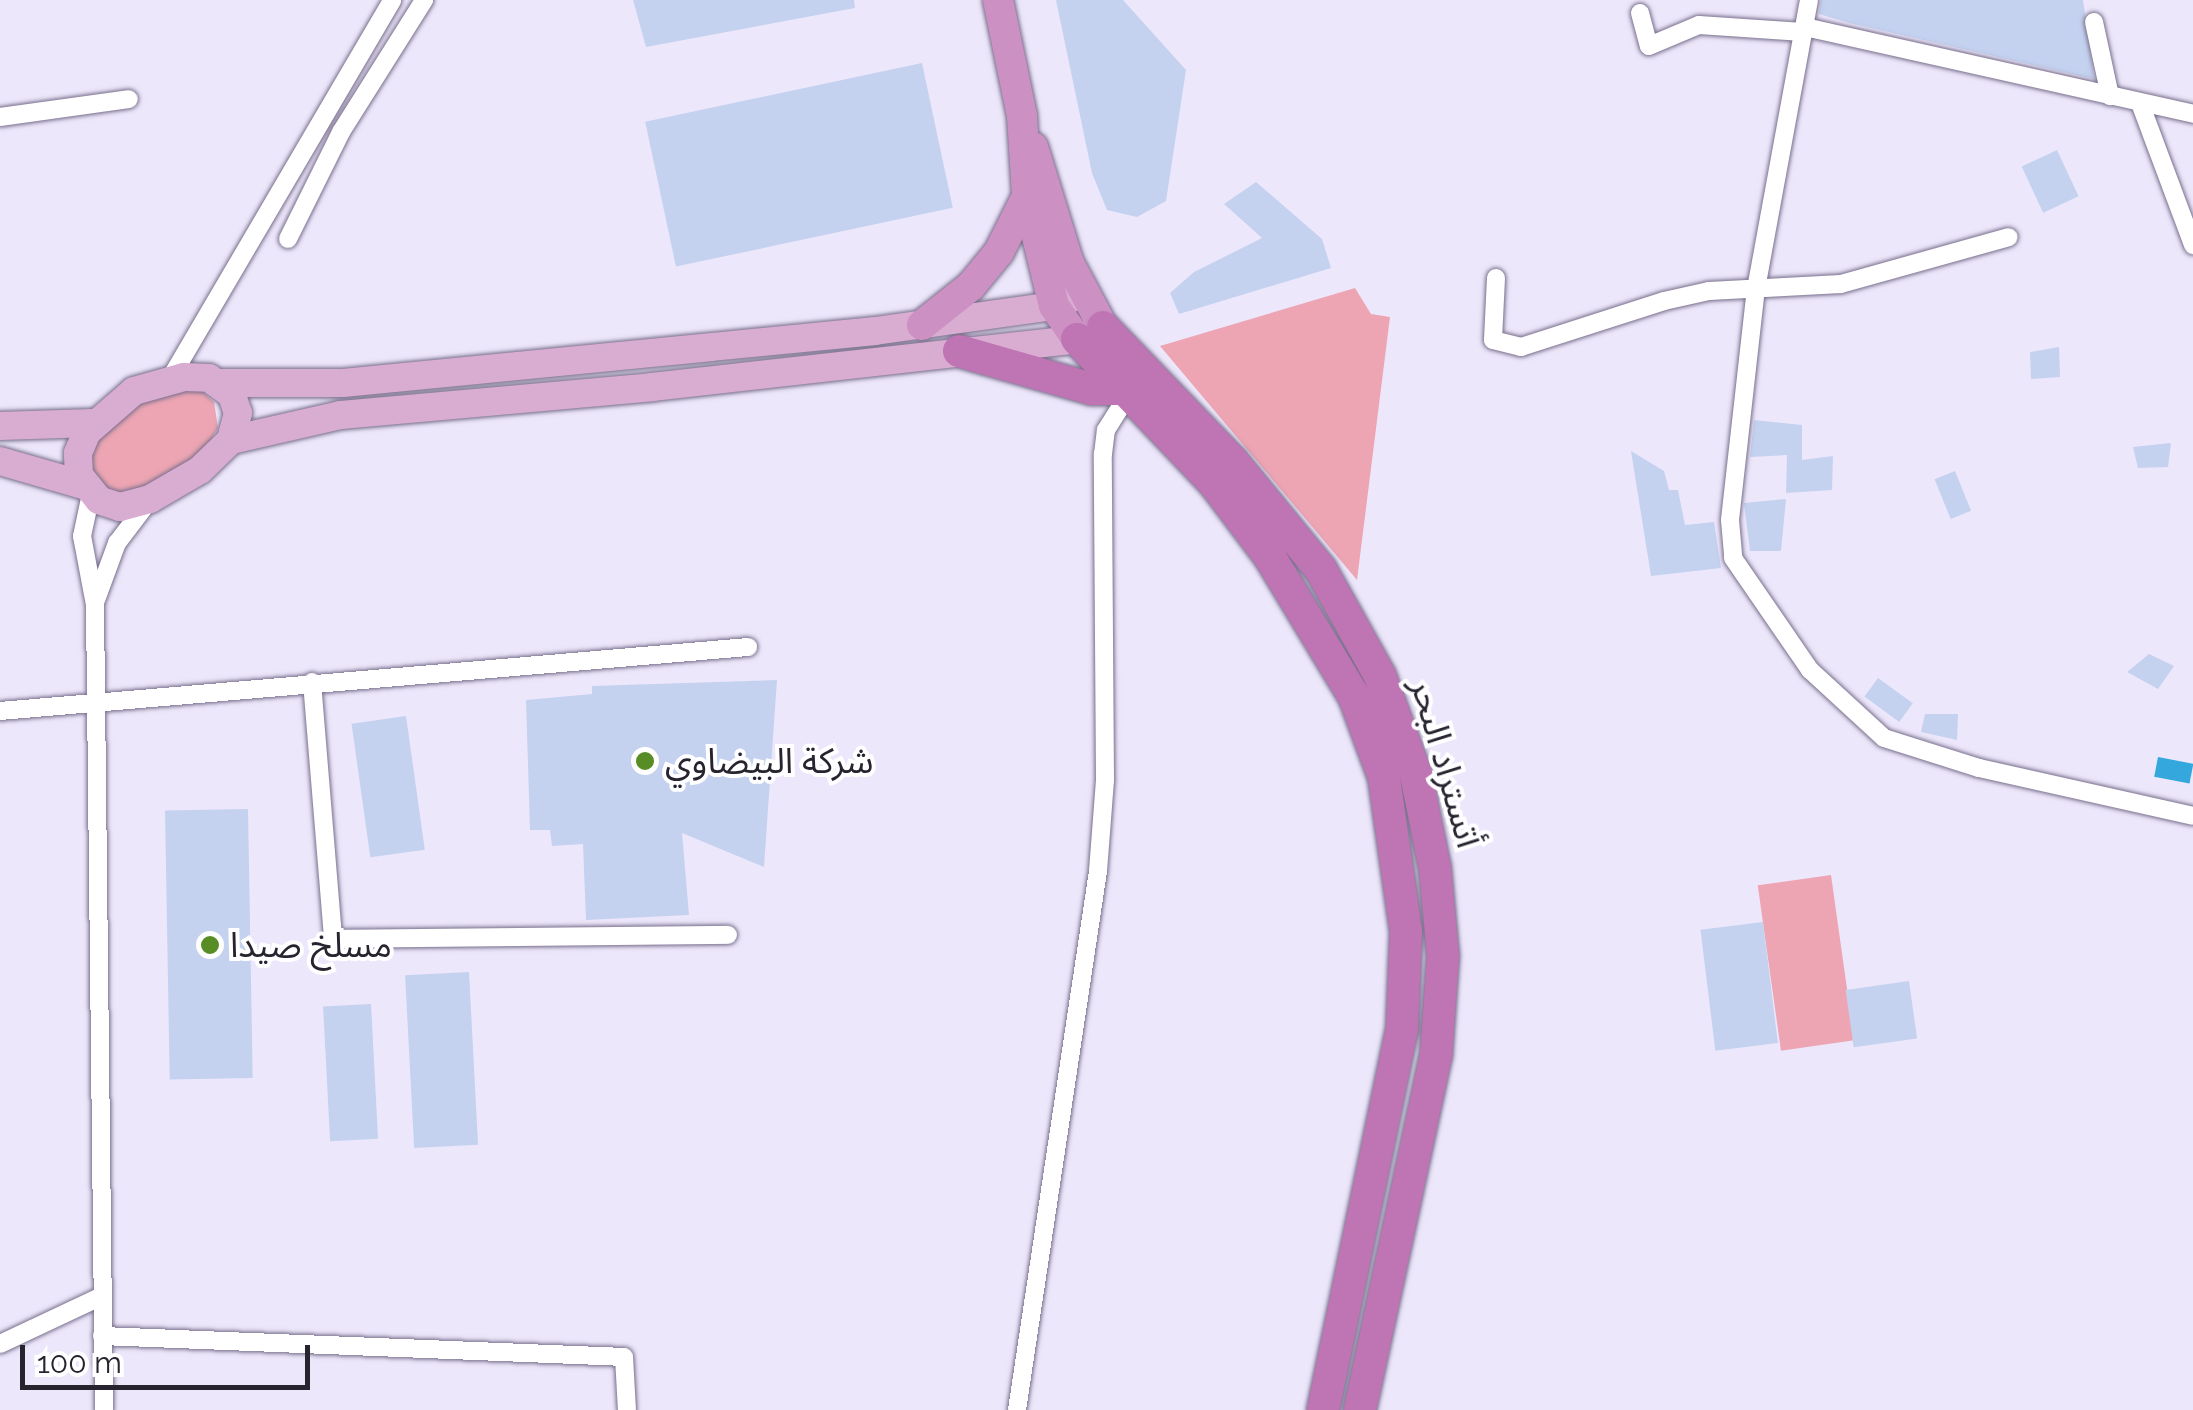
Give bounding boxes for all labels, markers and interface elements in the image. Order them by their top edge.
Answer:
street label: أتستراد البحر [1402,674,1490,852]
place label: شركة البيضاوي [665,740,873,782]
marker: شركة البيضاوي [634,750,656,772]
place label: مسلخ صيدا [230,924,392,966]
marker: مسلخ صيدا [199,934,221,956]
scale bar [25,1325,315,1387]
text: 100 m [37,1345,122,1380]

